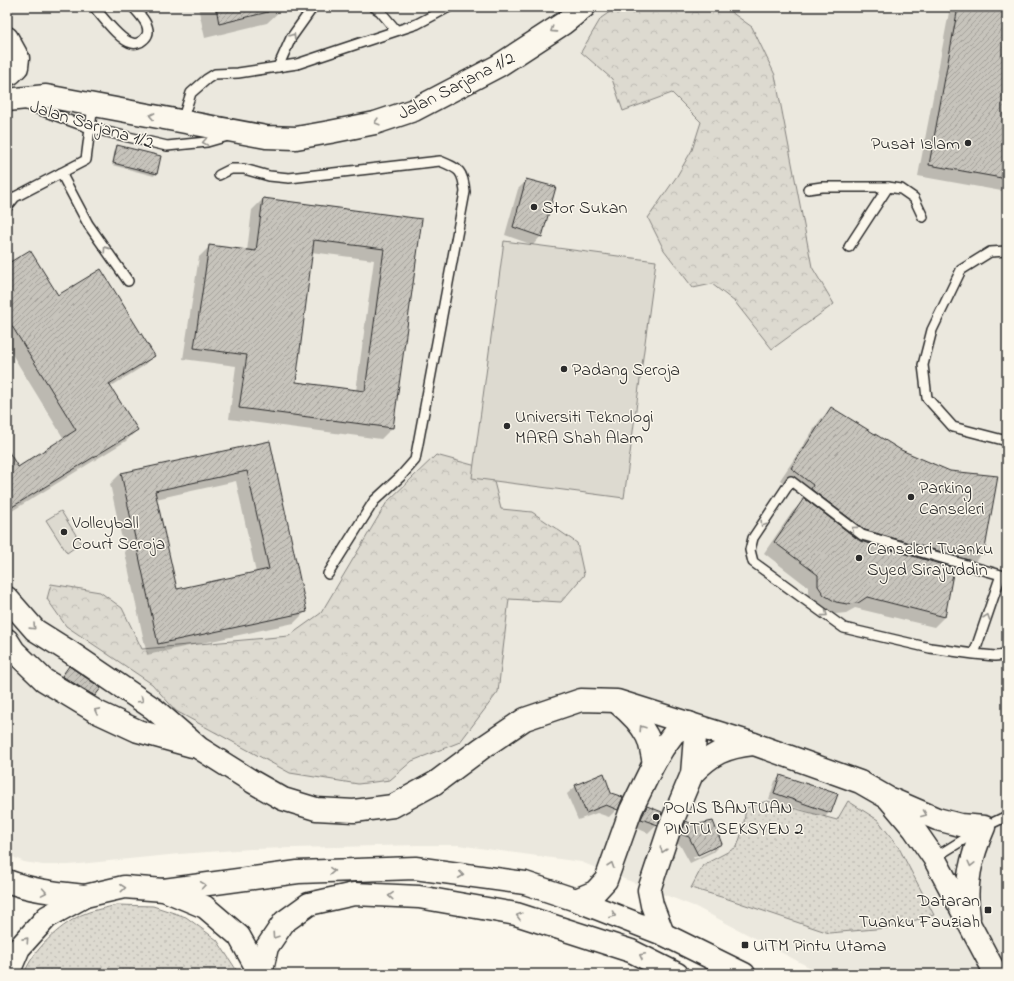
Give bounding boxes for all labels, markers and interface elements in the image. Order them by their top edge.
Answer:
one-way arrow [550,25,557,33]
one-way arrow [288,33,295,40]
street label: Jalan Sarjana 1/2 [394,46,520,127]
street label: Jalan Sarjana 1/2 [26,95,157,157]
one-way arrow [149,112,155,120]
one-way arrow [373,117,380,126]
place label: Pusat Islam [871,132,960,158]
one-way arrow [202,137,208,146]
marker: Pusat Islam [963,138,973,148]
place label: Stor Sukan [542,196,627,222]
marker: Stor Sukan [529,202,539,212]
one-way arrow [104,247,111,254]
place label: Padang Seroja [572,358,680,385]
marker: Padang Seroja [559,364,569,374]
place label: Universiti Teknologi MARA Shah Alam [515,405,654,452]
marker: Universiti Teknologi MARA Shah Alam [502,421,512,431]
place label: Parking Canseleri [919,476,985,523]
marker: Parking Canseleri [906,492,916,502]
place label: Volleyball Court Seroja [71,511,165,558]
one-way arrow [760,519,767,526]
marker: Volleyball Court Seroja [59,527,69,537]
one-way arrow [851,527,858,534]
place label: Canseleri Tuanku Syed Sirajuddin [867,537,993,584]
marker: Canseleri Tuanku Syed Sirajuddin [854,553,864,563]
one-way arrow [820,609,827,616]
one-way arrow [982,614,991,621]
one-way arrow [28,622,36,630]
one-way arrow [136,695,143,702]
one-way arrow [94,709,101,716]
one-way arrow [640,726,647,733]
place label: POLIS BANTUAN PINTU SEKSYEN 2 [664,796,803,843]
one-way arrow [920,809,927,817]
marker: POLIS BANTUAN PINTU SEKSYEN 2 [651,812,661,822]
one-way arrow [659,846,667,853]
one-way arrow [967,861,975,867]
one-way arrow [607,862,615,869]
one-way arrow [329,867,335,875]
one-way arrow [458,870,464,879]
one-way arrow [200,881,206,890]
one-way arrow [120,884,126,893]
one-way arrow [41,887,48,895]
place label: Dataran Tuanku Fauziah [859,889,980,936]
one-way arrow [388,892,394,900]
marker: Dataran Tuanku Fauziah [983,905,993,915]
one-way arrow [610,910,617,918]
one-way arrow [516,912,522,920]
one-way arrow [272,932,280,939]
place label: UiTM Pintu Utama [753,934,886,960]
one-way arrow [22,937,29,945]
marker: UiTM Pintu Utama [740,940,750,950]
one-way arrow [639,954,646,961]

